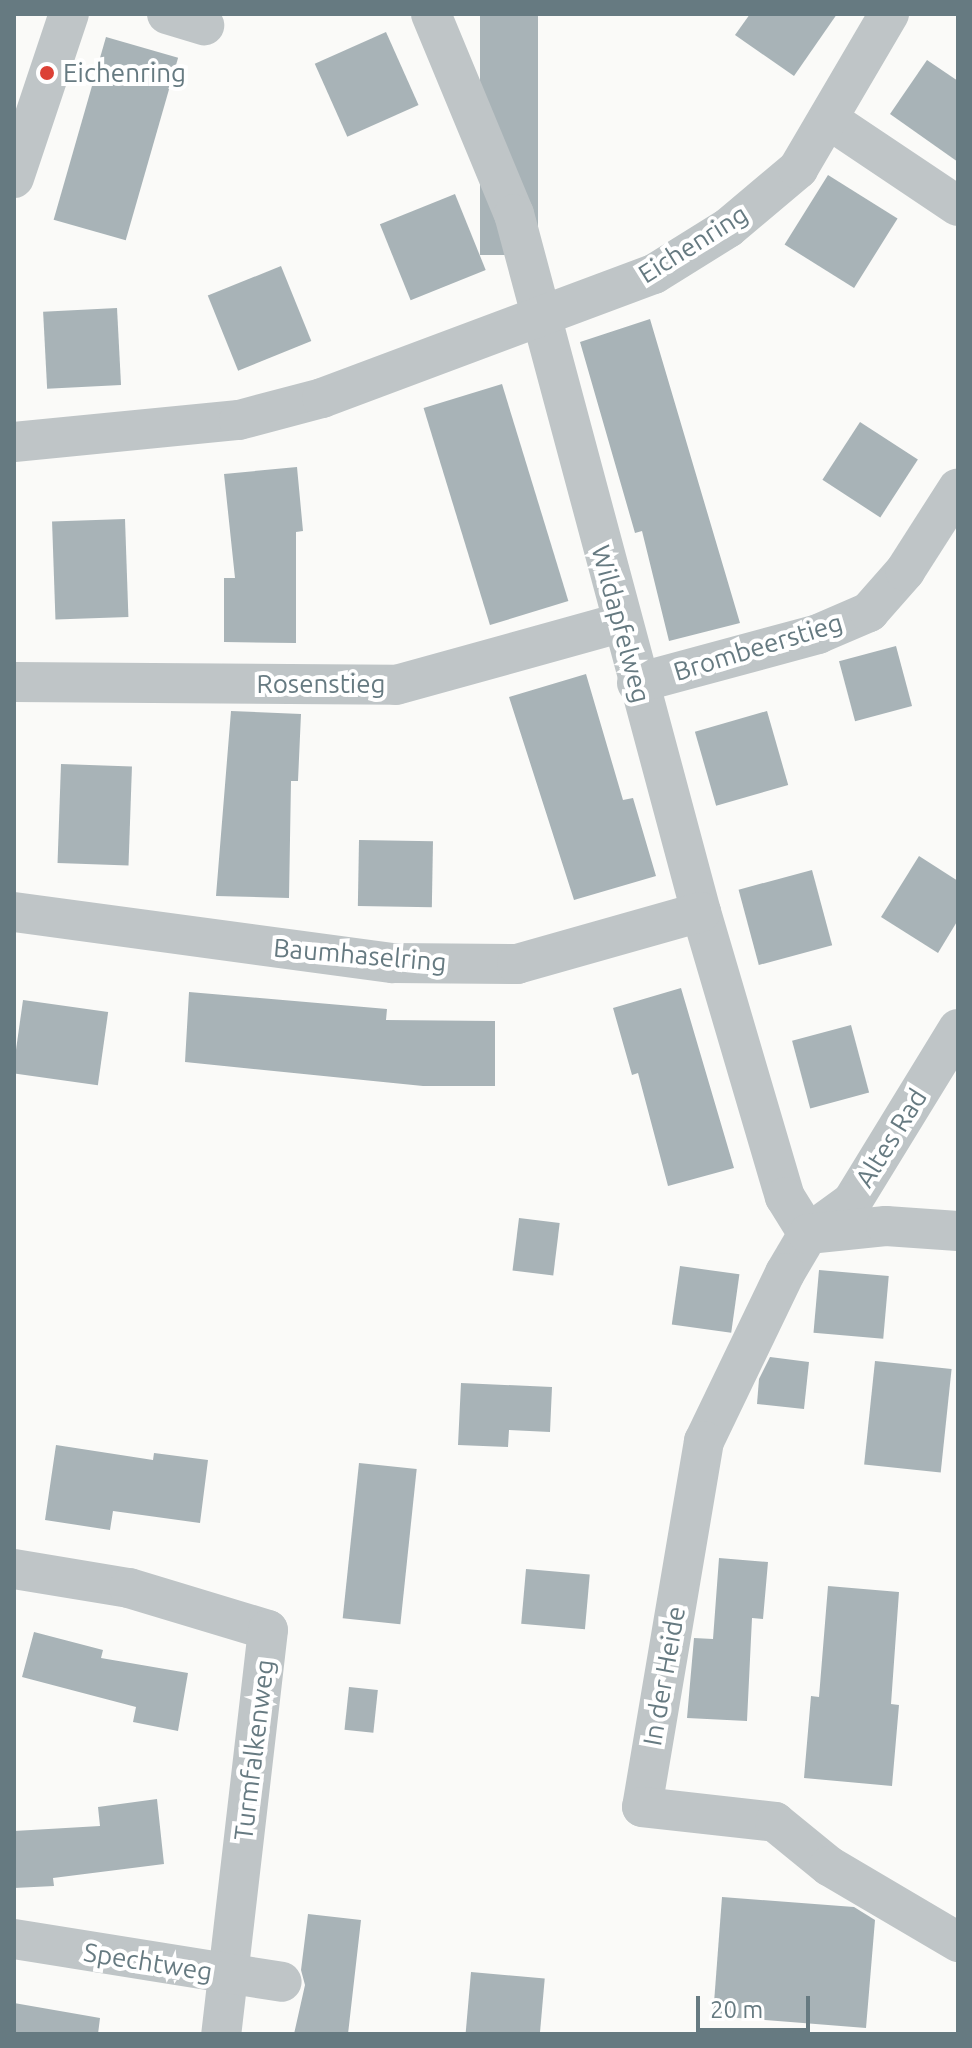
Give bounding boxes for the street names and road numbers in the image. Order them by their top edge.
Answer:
street label: Eichenring [633,198,753,290]
street label: Wildapfelweg [585,542,657,706]
street label: Brombeerstieg [670,607,846,687]
street label: Rosenstieg [257,668,385,700]
street label: Baumhaselring [272,932,448,978]
street label: Altes Rad [849,1083,933,1193]
street label: In der Heide [636,1604,692,1748]
street label: Turmfalkenweg [227,1658,281,1842]
street label: Spechtweg [81,1936,215,1988]

